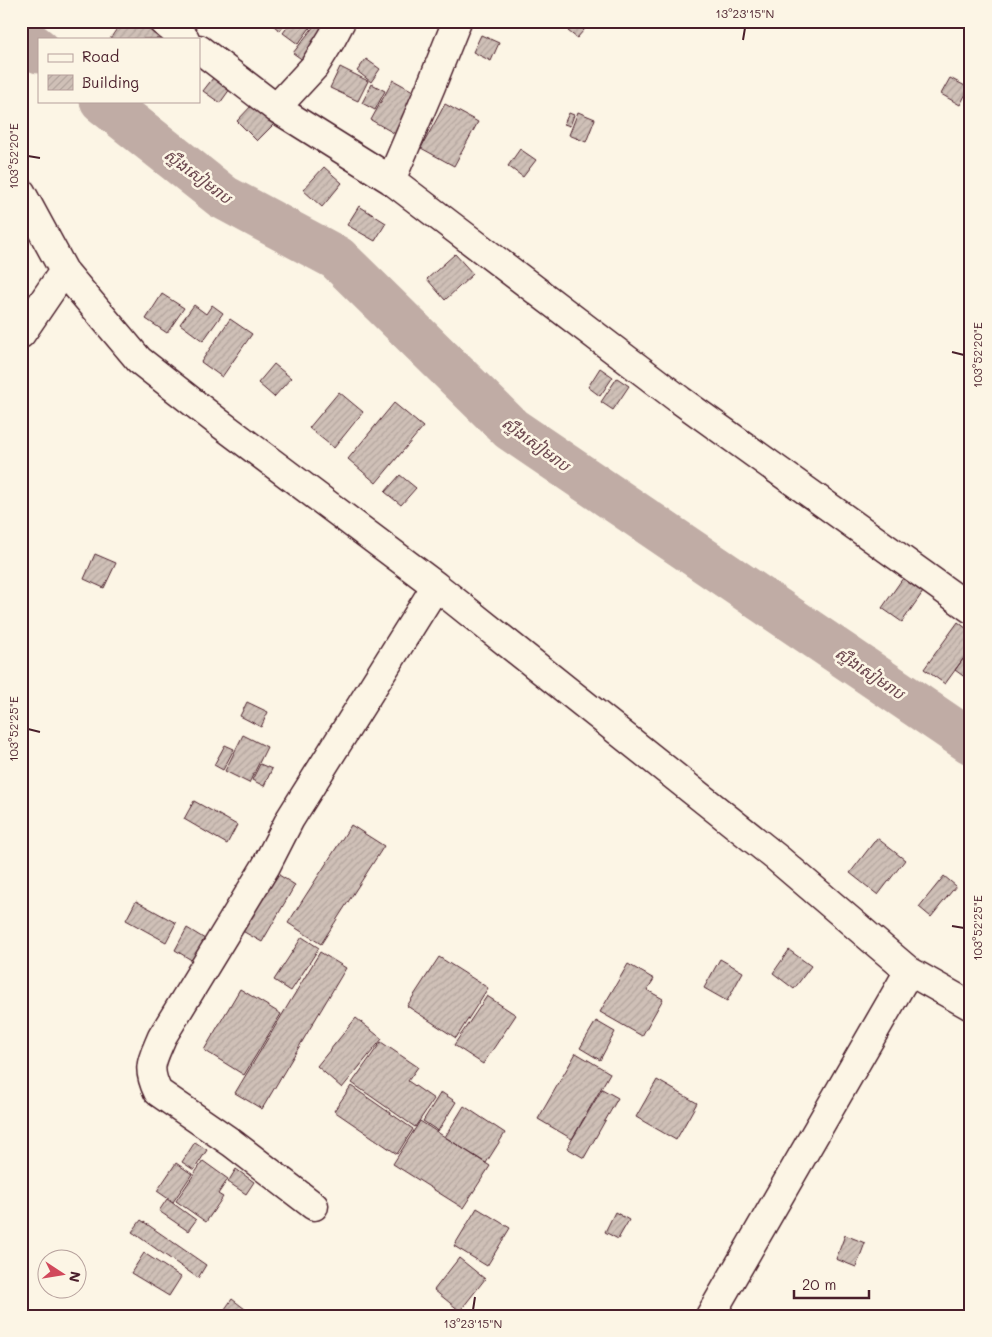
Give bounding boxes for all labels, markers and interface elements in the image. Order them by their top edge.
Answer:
text: 13°23'15"N [716,5,774,21]
legend [38,38,200,102]
text: Road [82,46,119,66]
text: Building [82,72,139,92]
text: 103°52'20"E [5,123,21,189]
water label: ស្ទឹងសៀមរាប [160,143,238,209]
text: 103°52'20"E [969,322,985,388]
water label: ស្ទឹងសៀមរាប [498,412,576,477]
water label: ស្ទឹងសៀមរាប [831,642,911,705]
text: 103°52'25"E [5,696,21,762]
text: 103°52'25"E [969,895,985,961]
north arrow [38,1250,88,1300]
scale bar [794,1267,870,1299]
text: N [65,1270,86,1284]
text: 20 m [802,1274,836,1294]
text: 13°23'15"N [444,1315,502,1331]

